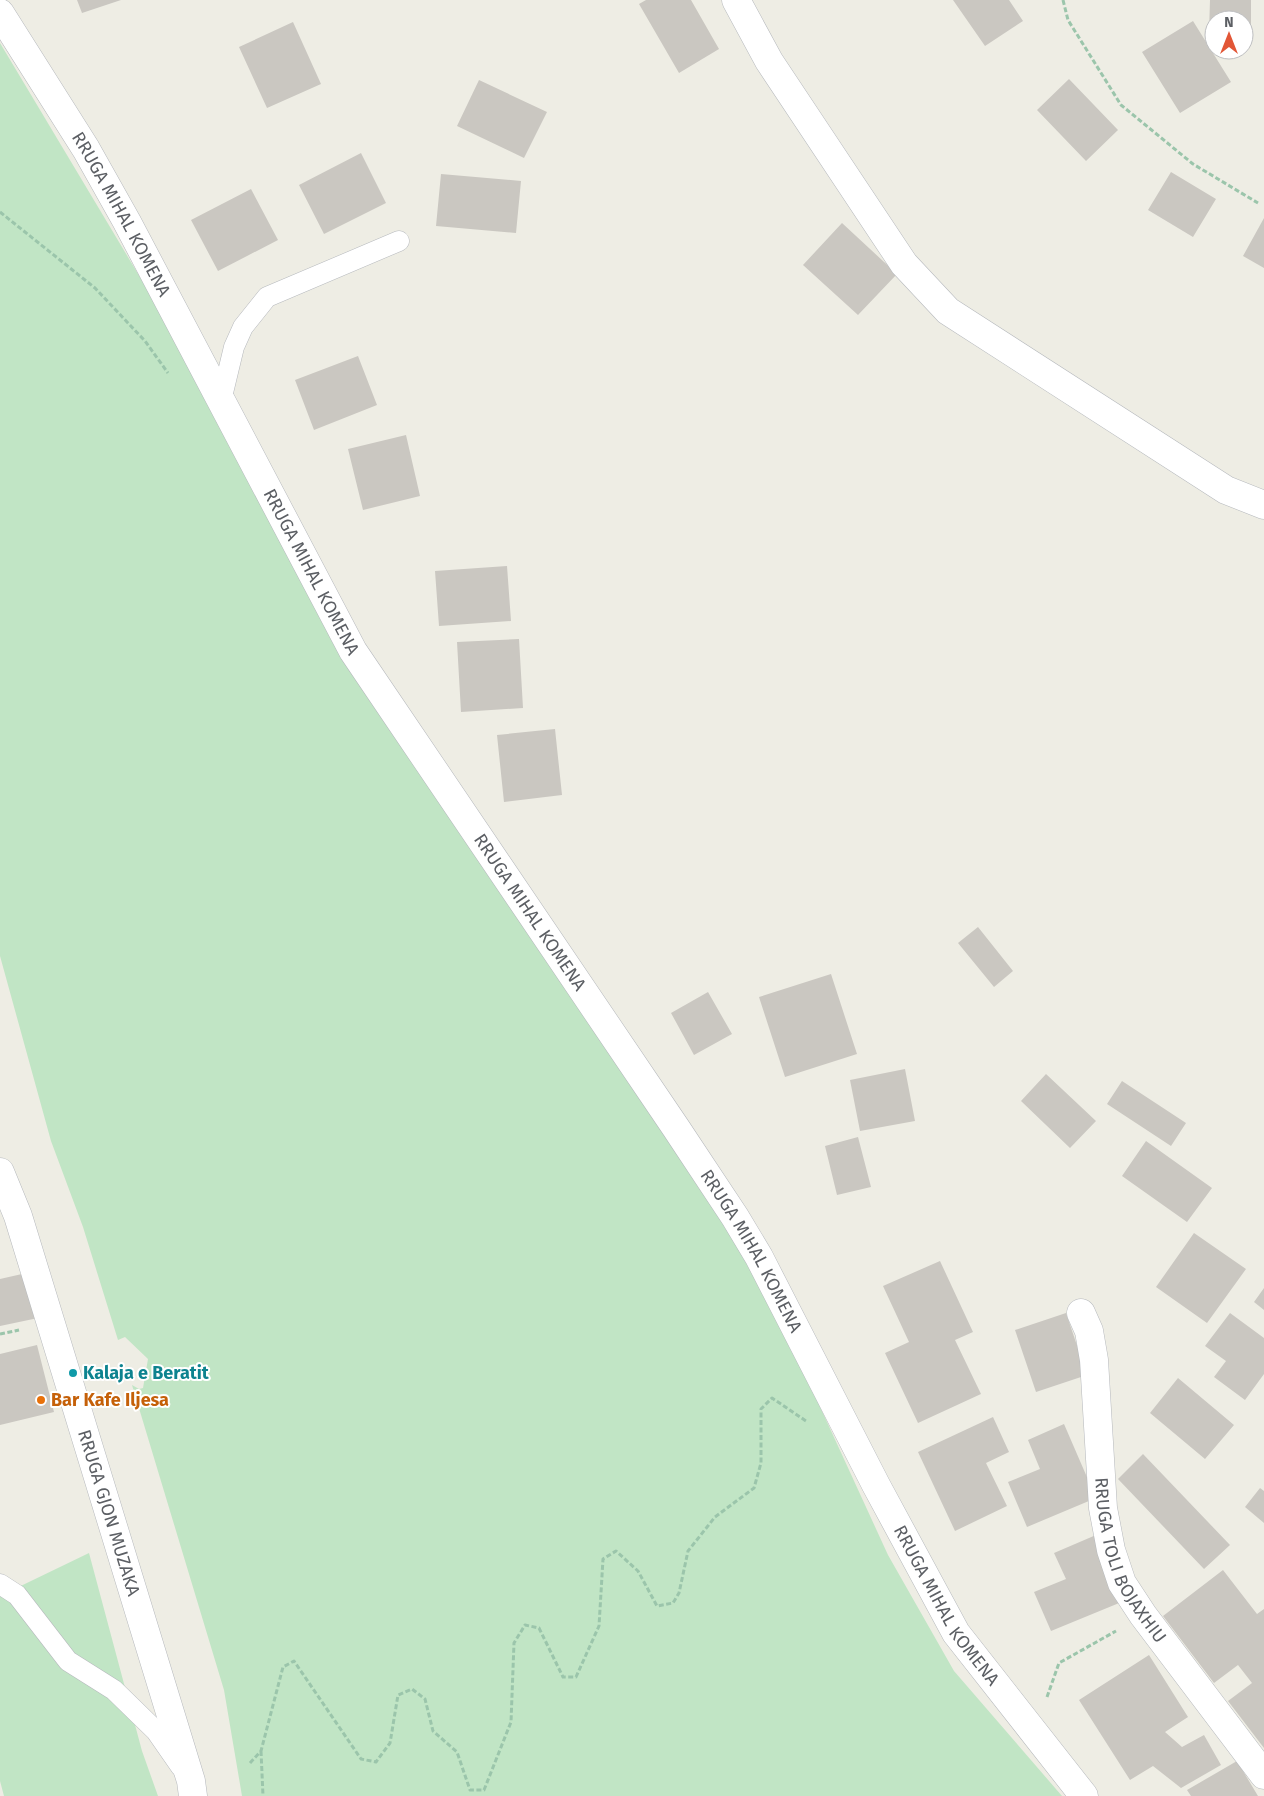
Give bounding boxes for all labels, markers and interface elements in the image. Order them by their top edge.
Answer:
north arrow [1204,10,1254,60]
text: N [1224,14,1234,31]
street label: RRUGA MIHAL KOMENA [67,128,176,301]
street label: RRUGA MIHAL KOMENA [259,485,364,659]
street label: RRUGA MIHAL KOMENA [469,830,591,995]
street label: RRUGA MIHAL KOMENA [696,1165,807,1337]
place label: Kalaja e Beratit [83,1362,210,1384]
marker: Kalaja e Beratit [67,1367,79,1379]
place label: Bar Kafe Iljesa [51,1389,169,1411]
marker: Bar Kafe Iljesa [35,1394,47,1406]
street label: RRUGA GJON MUZAKA [73,1427,145,1599]
street label: RRUGA TOLI BOJAXHIU [1090,1477,1171,1647]
street label: RRUGA MIHAL KOMENA [889,1521,1004,1691]

